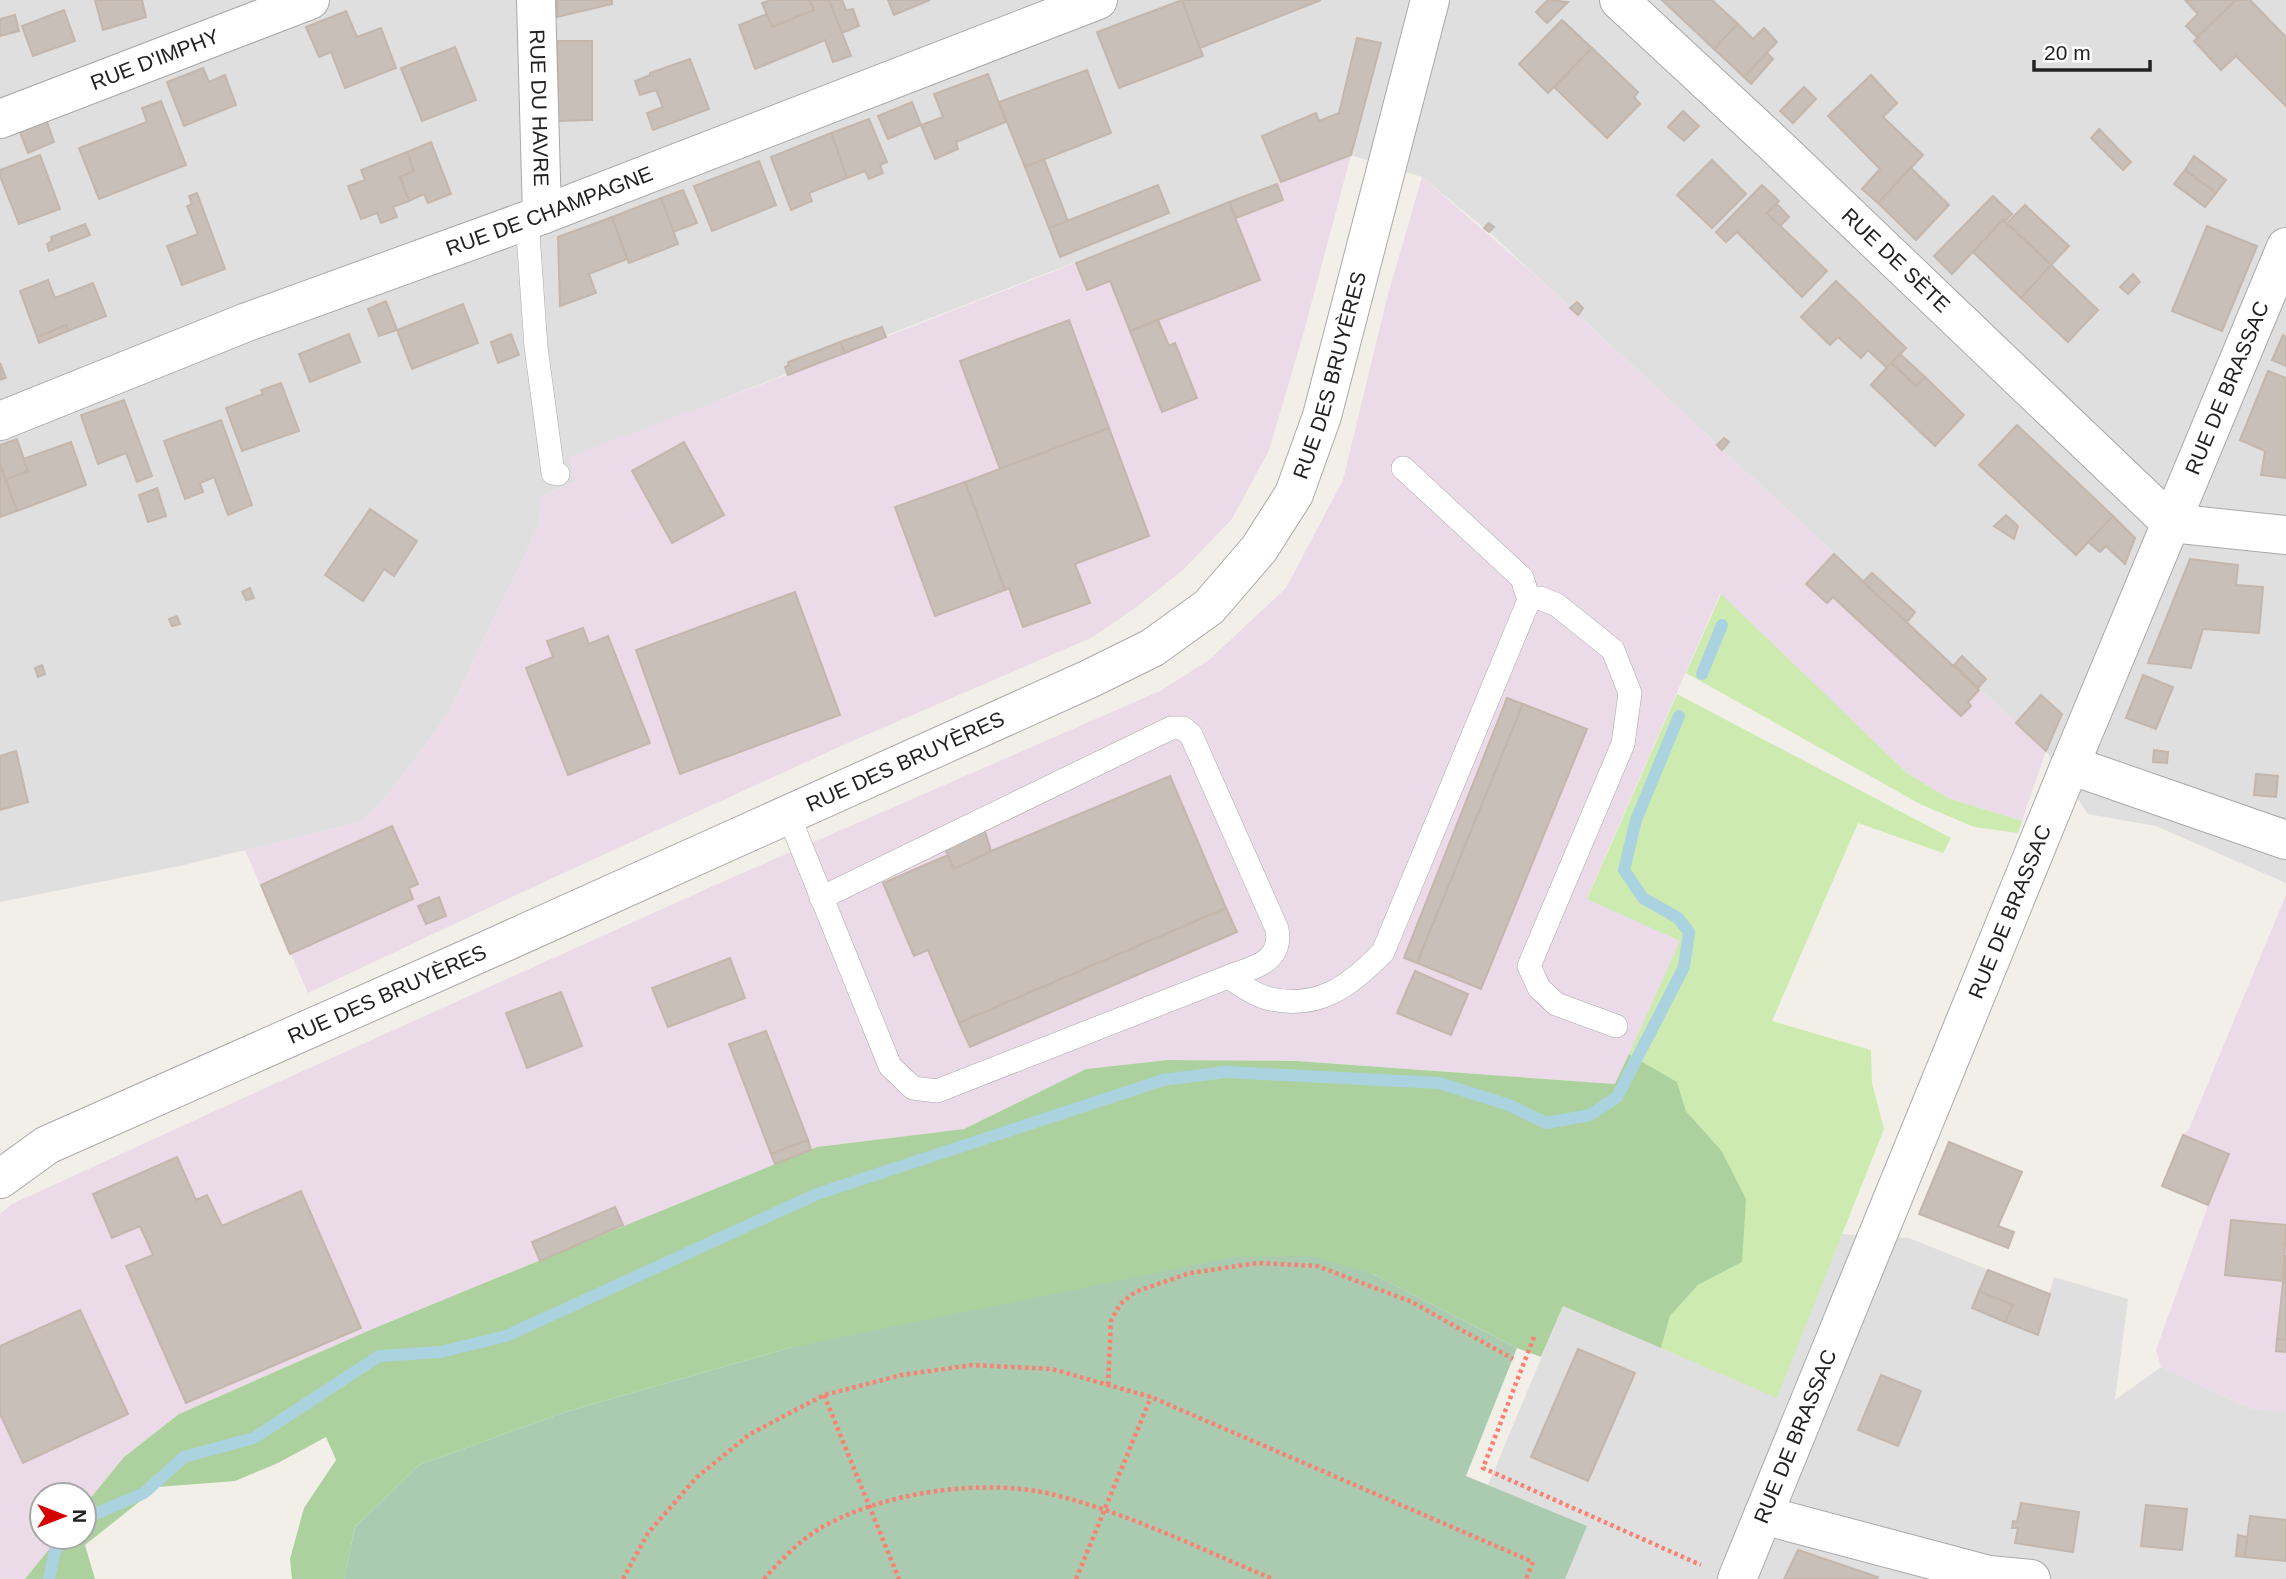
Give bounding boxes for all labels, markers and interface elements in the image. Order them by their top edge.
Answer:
street label: RUE D'IMPHY [87,24,222,94]
scale bar [2034,28,2150,72]
street label: RUE DU HAVRE [526,29,553,187]
text: 20 m [2044,41,2091,64]
street label: RUE DE CHAMPAGNE [443,161,656,260]
street label: RUE DE SÈTE [1838,203,1955,317]
street label: RUE DES BRUYÈRES [1288,269,1370,482]
street label: RUE DE BRASSAC [2180,298,2273,478]
street label: RUE DES BRUYÈRES [802,707,1008,816]
street label: RUE DE BRASSAC [1964,821,2055,1002]
street label: RUE DES BRUYÈRES [284,940,490,1048]
street label: RUE DE BRASSAC [1749,1346,1841,1527]
north arrow [28,1481,98,1551]
text: N [69,1509,90,1523]

